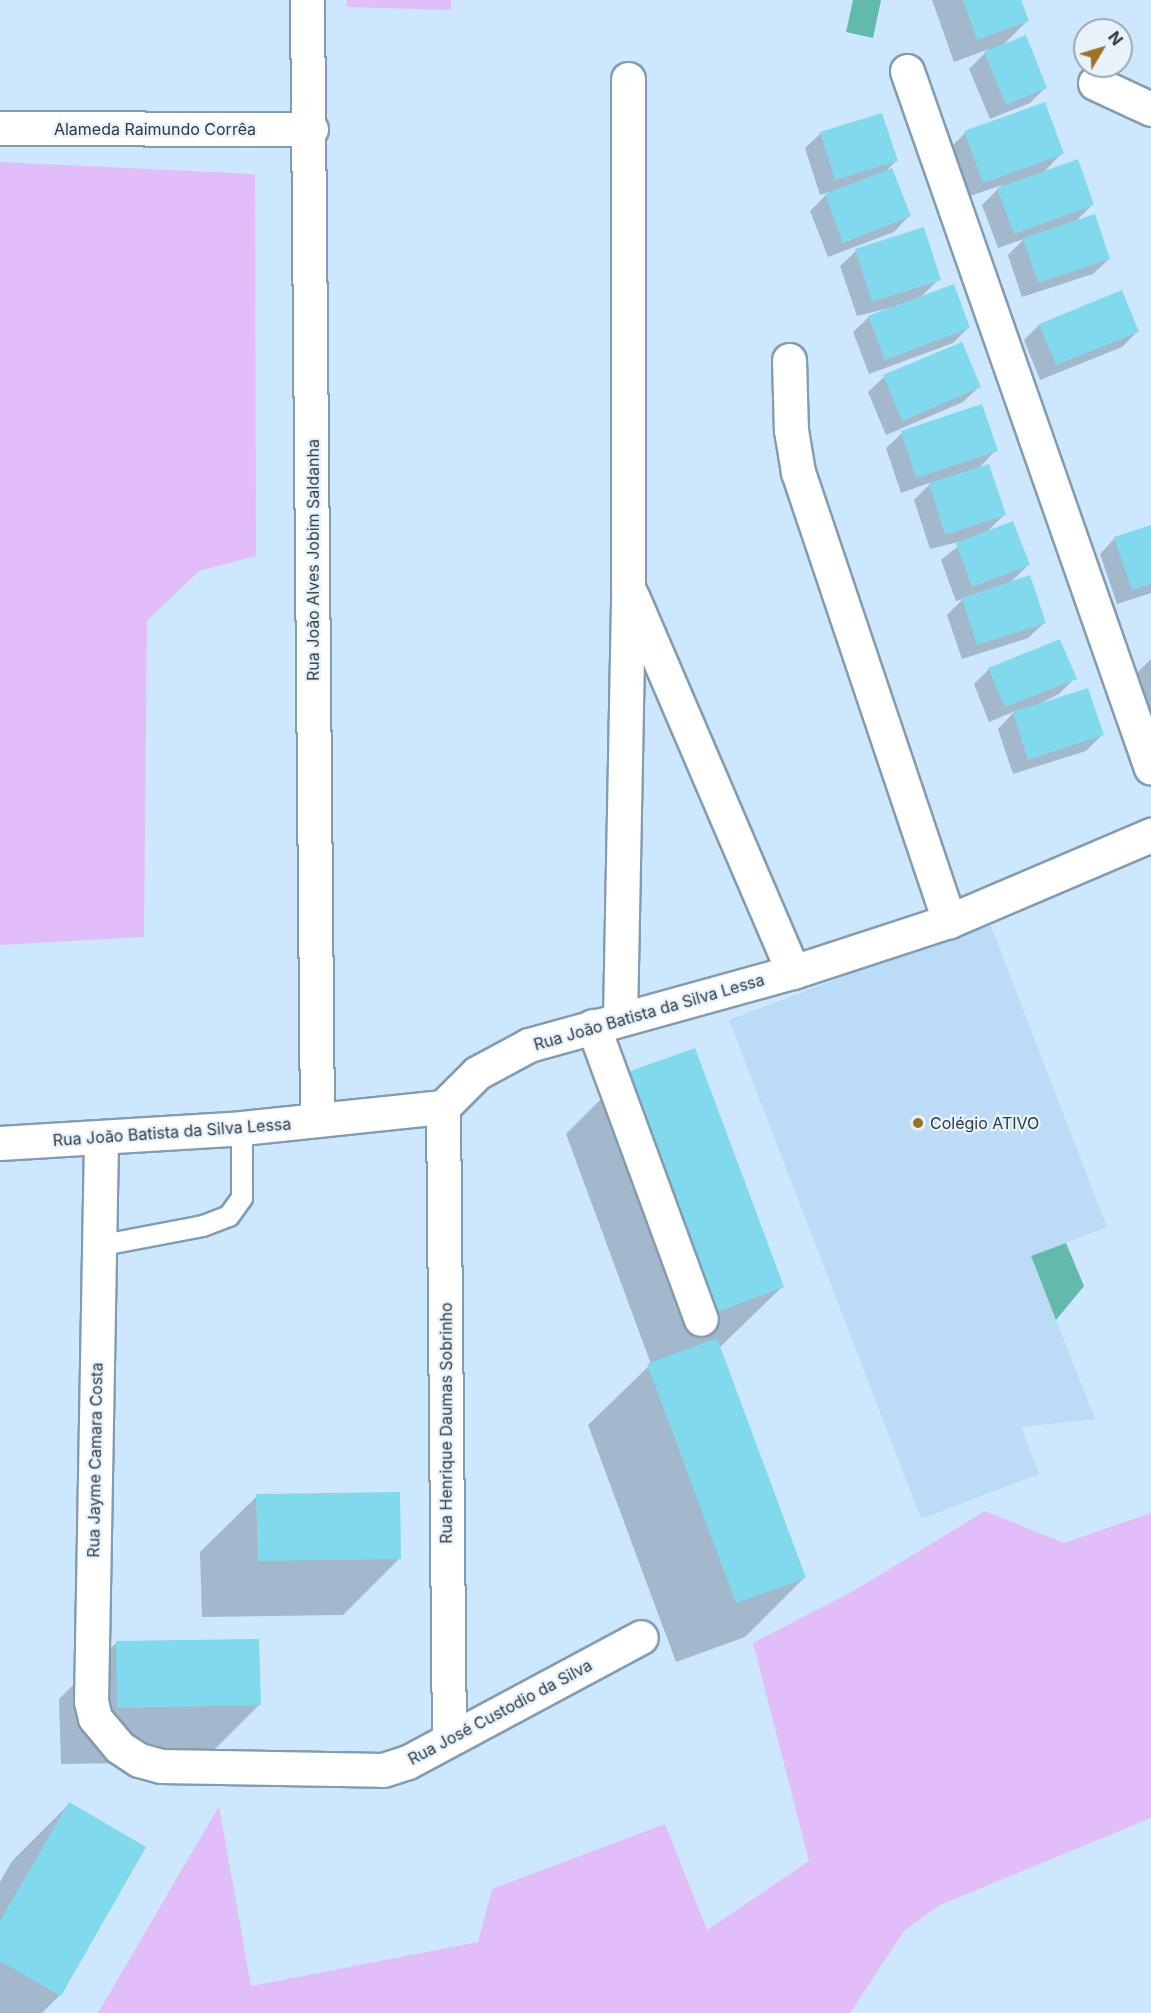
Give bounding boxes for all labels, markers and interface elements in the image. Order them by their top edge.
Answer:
north arrow [1073,18,1133,78]
text: N [1104,27,1127,49]
street label: Alameda Raimundo Corrêa [54,119,256,139]
street label: Rua João Alves Jobim Saldanha [303,439,323,681]
street label: Rua João Batista da Silva Lessa [531,970,767,1054]
place label: Colégio ATIVO [930,1113,1039,1133]
street label: Rua João Batista da Silva Lessa [52,1114,292,1150]
marker: Colégio ATIVO [911,1116,925,1130]
street label: Rua Henrique Daumas Sobrinho [436,1302,456,1544]
street label: Rua Jayme Camara Costa [84,1362,106,1558]
street label: Rua José Custodio da Silva [405,1655,595,1769]

